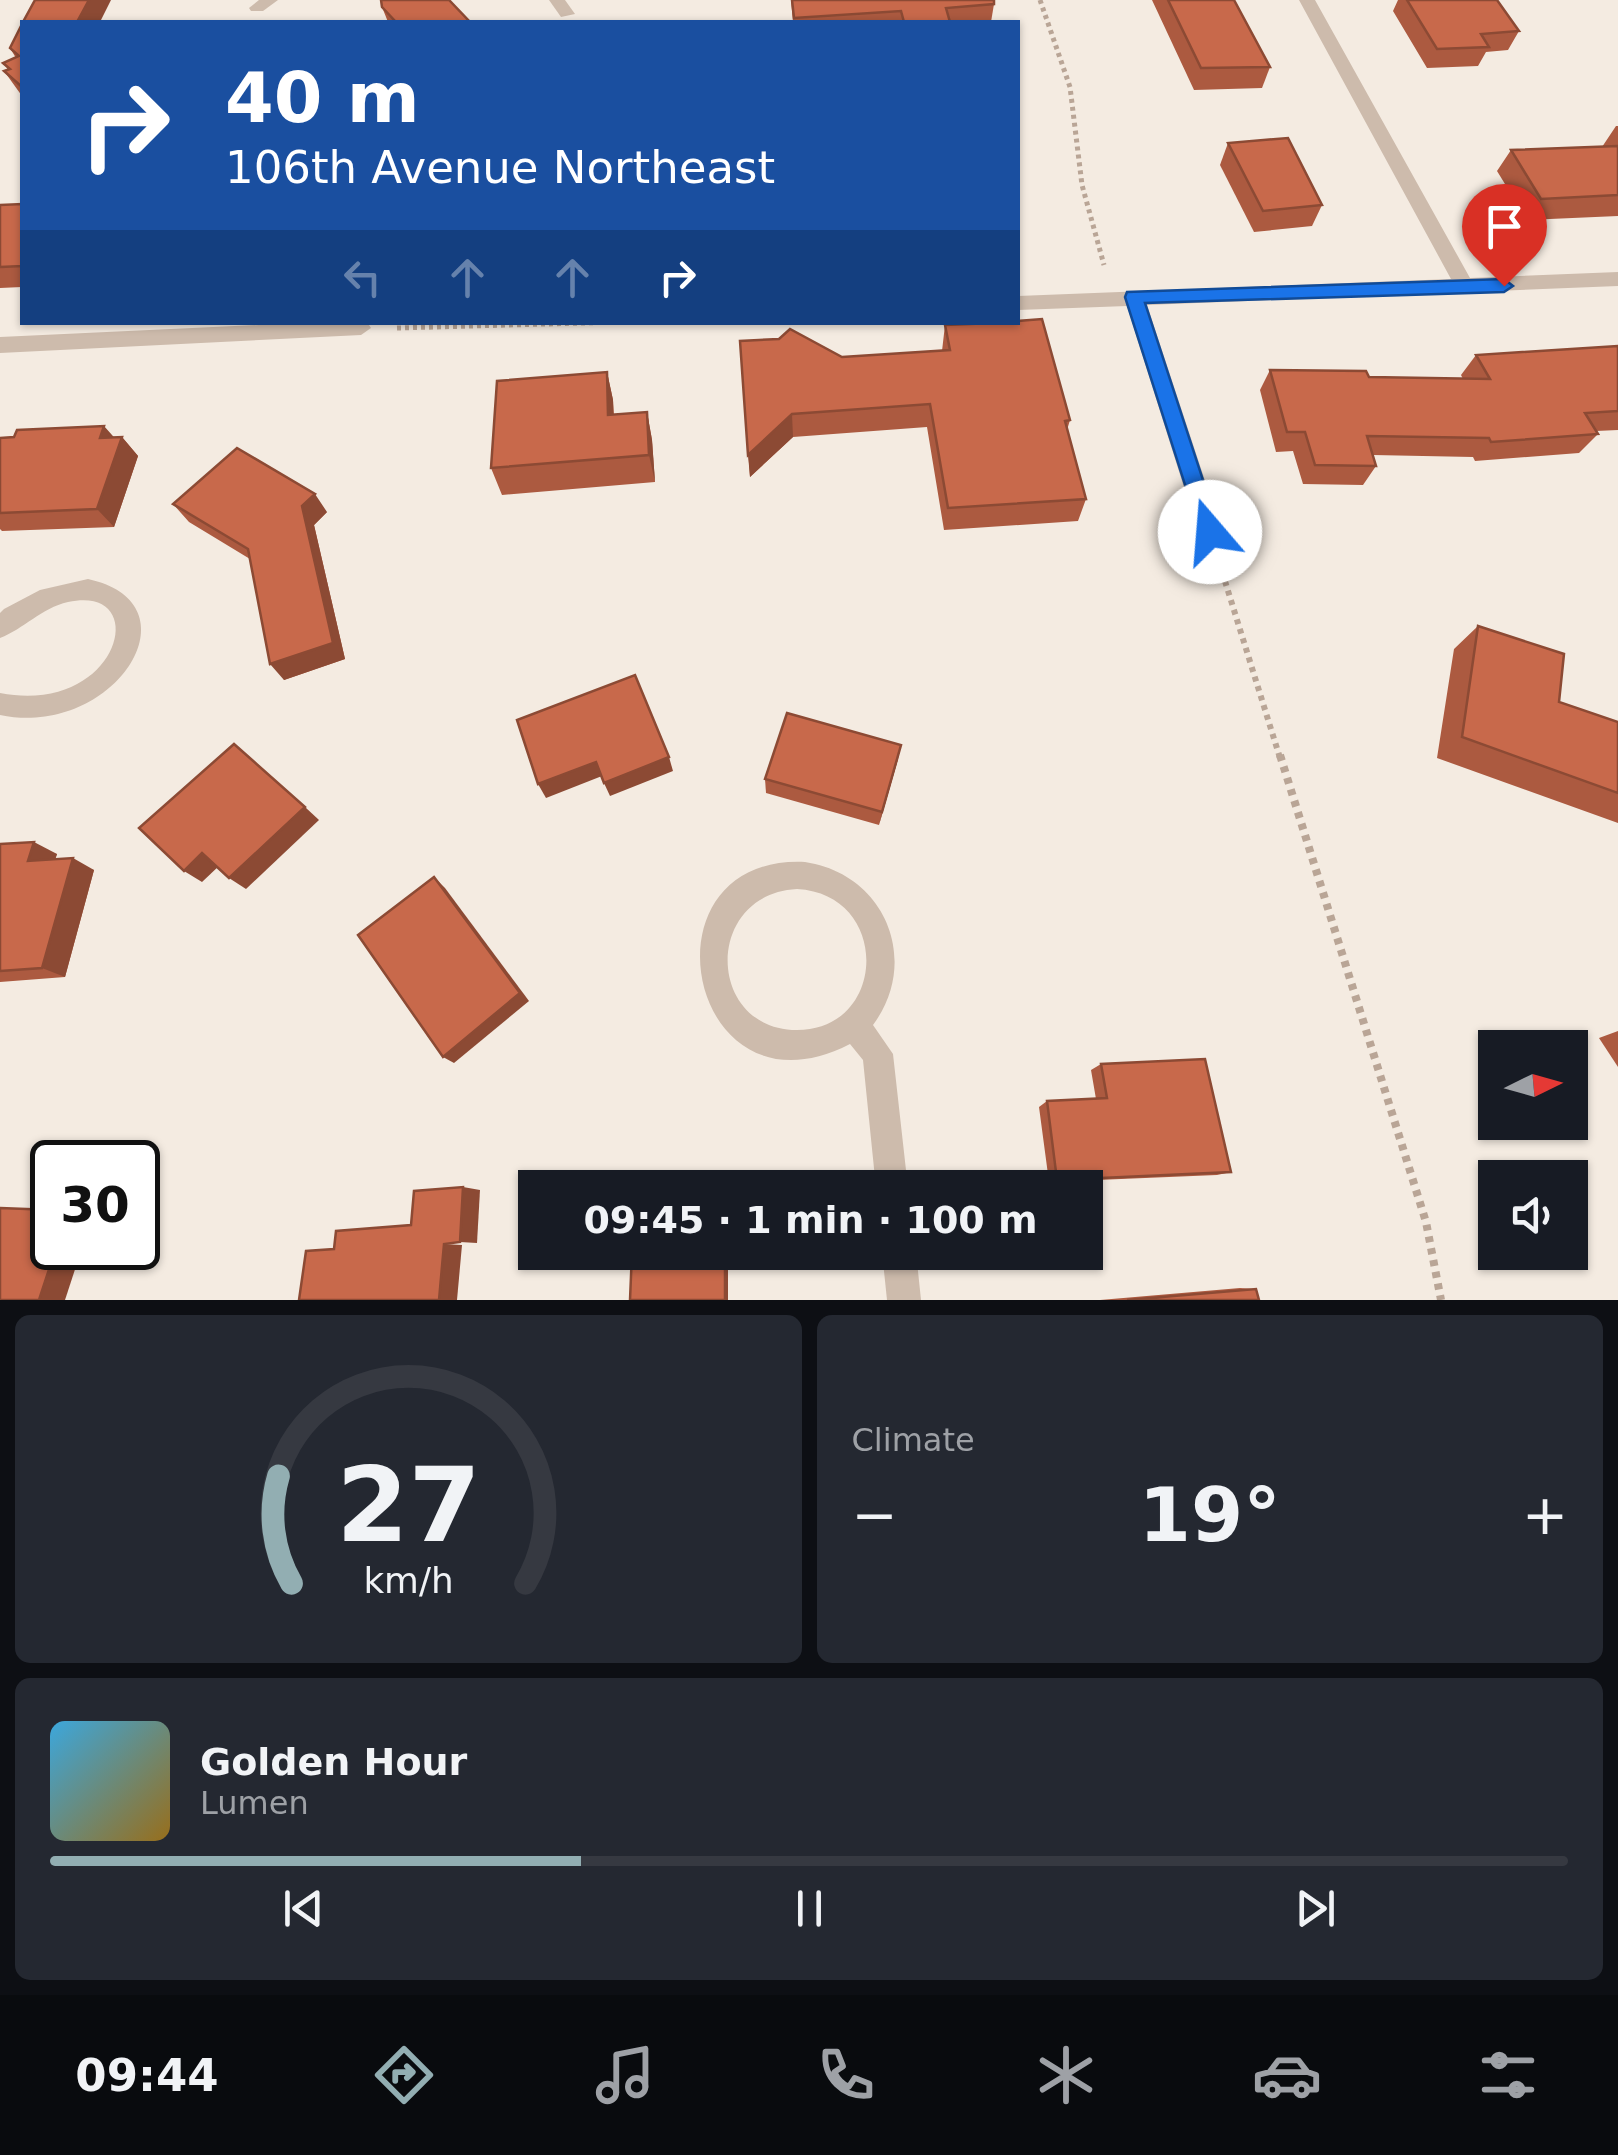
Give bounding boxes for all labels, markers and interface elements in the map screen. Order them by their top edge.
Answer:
text: 40 m [225,57,420,139]
icon: right [60,60,190,190]
text: 106th Avenue Northeast [225,141,775,194]
pin [1462,184,1547,287]
icon: arrive [1477,199,1532,254]
icon: left [335,250,390,305]
icon: ahead [440,250,495,305]
icon: ahead [545,250,600,305]
icon: right [650,250,705,305]
position arrow [1158,480,1262,584]
north arrow [1478,1030,1588,1140]
map controls [1478,1030,1588,1270]
speed limit sign: 30 [30,1140,160,1270]
button: sound [1478,1160,1588,1270]
text: 09:45 · 1 min · 100 m [583,1198,1038,1242]
text: Climate [852,1421,975,1459]
text: 27 [336,1444,481,1566]
text: 19° [1139,1471,1281,1559]
text: − [852,1483,898,1547]
text: + [1522,1483,1568,1547]
text: km/h [363,1560,453,1601]
text: Golden Hour [200,1740,467,1784]
text: Lumen [200,1784,309,1822]
icon: previous [276,1881,331,1936]
icon: pause [782,1881,837,1936]
icon: next [1288,1881,1343,1936]
icon: directions [369,2040,439,2110]
icon: music [590,2040,660,2110]
icon: phone [811,2040,881,2110]
icon: climate [1031,2040,1101,2110]
icon: car [1252,2040,1322,2110]
icon: filters [1473,2040,1543,2110]
text: 09:44 [75,2049,219,2102]

